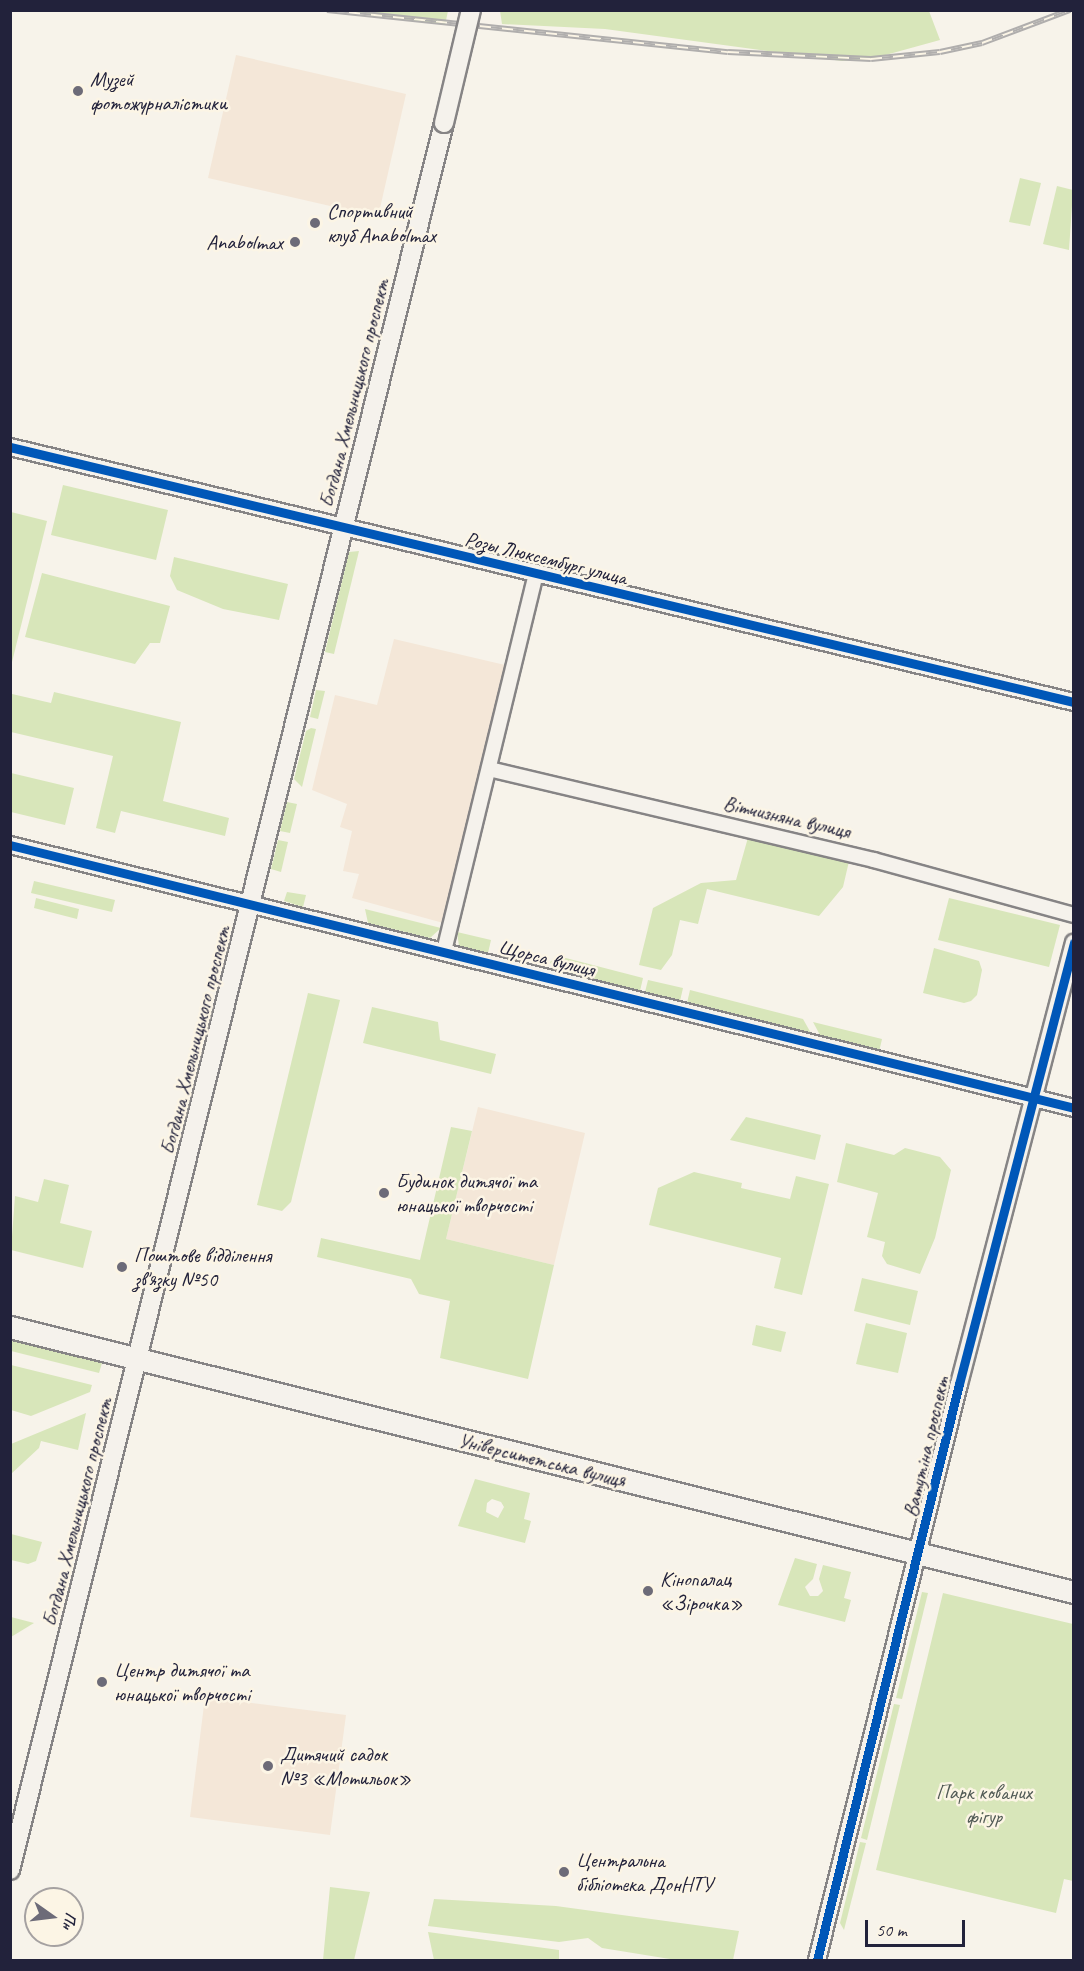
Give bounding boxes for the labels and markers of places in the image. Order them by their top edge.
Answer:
place label: Музей фотожурналістики [90,66,227,116]
marker: Музей фотожурналістики [71,84,85,98]
place label: Спортивний клуб Anabolmax [327,198,436,248]
marker: Спортивний клуб Anabolmax [308,216,322,230]
place label: Anabolmax [206,229,283,255]
marker: Anabolmax [288,235,302,249]
place label: Будинок дитячої та юнацької творчості [396,1168,537,1218]
marker: Будинок дитячої та юнацької творчості [377,1186,391,1200]
place label: Поштове відділення зв'язку №50 [134,1242,271,1292]
marker: Поштове відділення зв'язку №50 [115,1260,129,1274]
place label: Кінопалац «Зірочка» [660,1566,743,1616]
marker: Кінопалац «Зірочка» [641,1584,655,1598]
place label: Центр дитячої та юнацької творчості [114,1657,250,1707]
marker: Центр дитячої та юнацької творчості [95,1675,109,1689]
place label: Дитячий садок №3 «Мотильок» [280,1741,411,1791]
marker: Дитячий садок №3 «Мотильок» [261,1759,275,1773]
place label: Центральна бібліотека ДонНТУ [576,1847,713,1897]
marker: Центральна бібліотека ДонНТУ [557,1865,571,1879]

